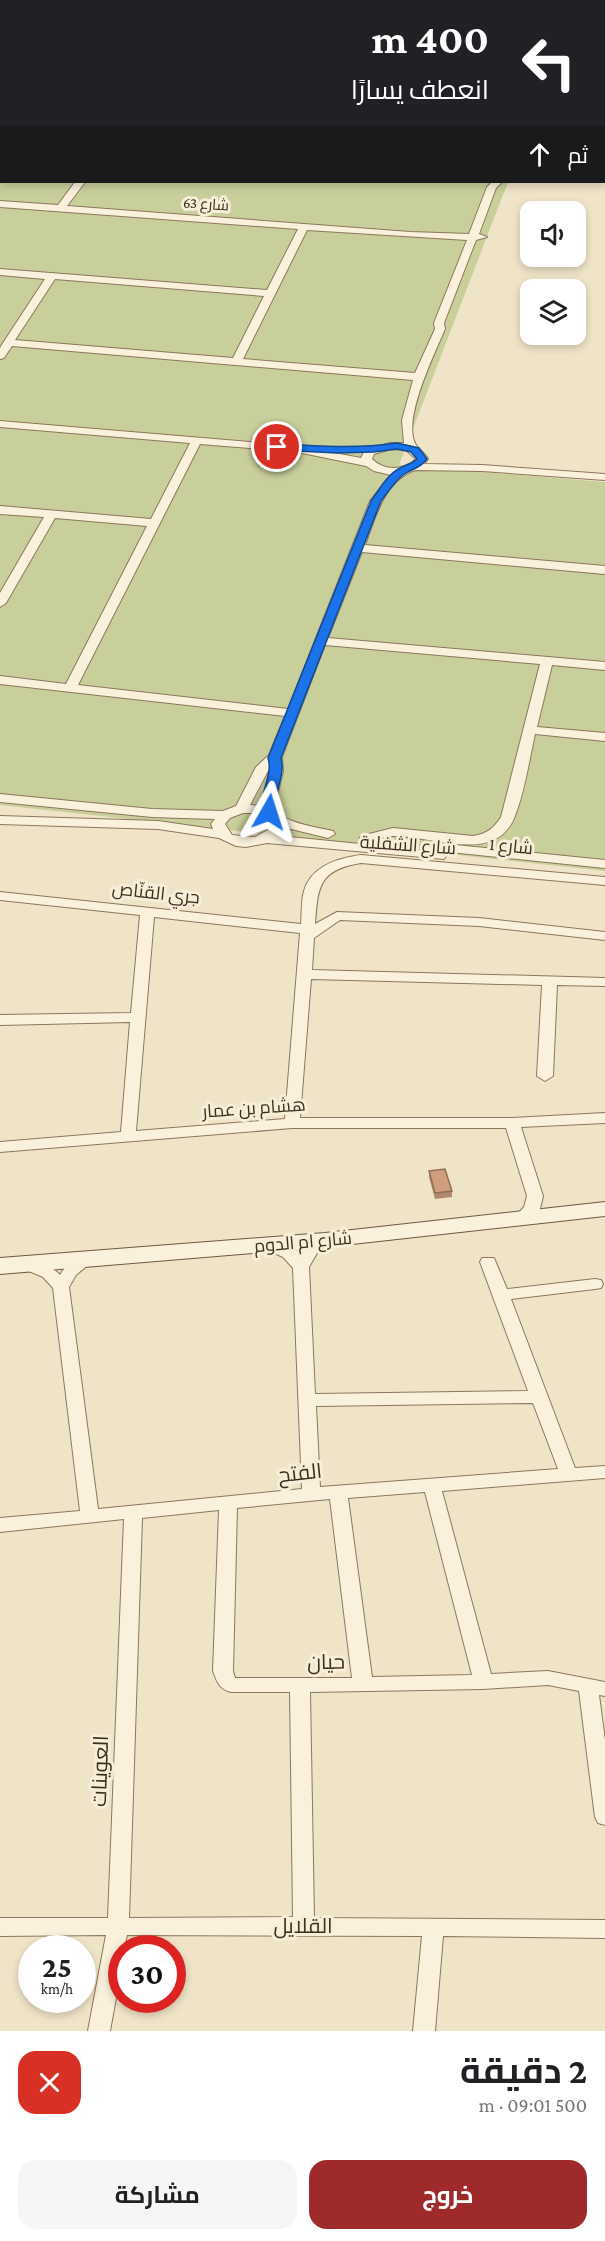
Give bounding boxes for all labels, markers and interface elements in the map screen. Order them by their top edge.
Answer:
text: 400 m [372,15,489,62]
icon: left [510,24,588,102]
text: انعطف يسارًا [351,75,489,105]
icon: ahead [523,138,556,171]
text: ثم [568,143,588,168]
street label: شارع 63 [182,194,230,217]
map controls [520,201,586,345]
button: sound [520,201,586,267]
button: layers [520,279,586,345]
pin [251,421,302,472]
icon: arrive [260,430,293,463]
position arrow [237,780,301,844]
street label: شارع الشفلية [359,832,457,860]
street label: شارع 1 [488,834,534,860]
street label: جري القنّاص [111,878,201,912]
street label: هشام بن عمار [201,1094,306,1124]
street label: شارع ام الدوم [253,1228,353,1258]
street label: الفتح [277,1459,323,1489]
street label: حيان [307,1650,345,1675]
street label: العوينات [87,1735,113,1807]
street label: القلايل [273,1914,333,1939]
speed limit sign: 30 [108,1935,186,2013]
text: 25 [42,1950,72,1983]
text: km/h [41,1981,73,1997]
button: close [18,2051,81,2114]
text: 2 دقيقة [460,2051,587,2091]
text: 500 m · 09:01 [479,2094,587,2116]
button: مشاركة [18,2160,297,2229]
button: خروج [309,2160,587,2229]

